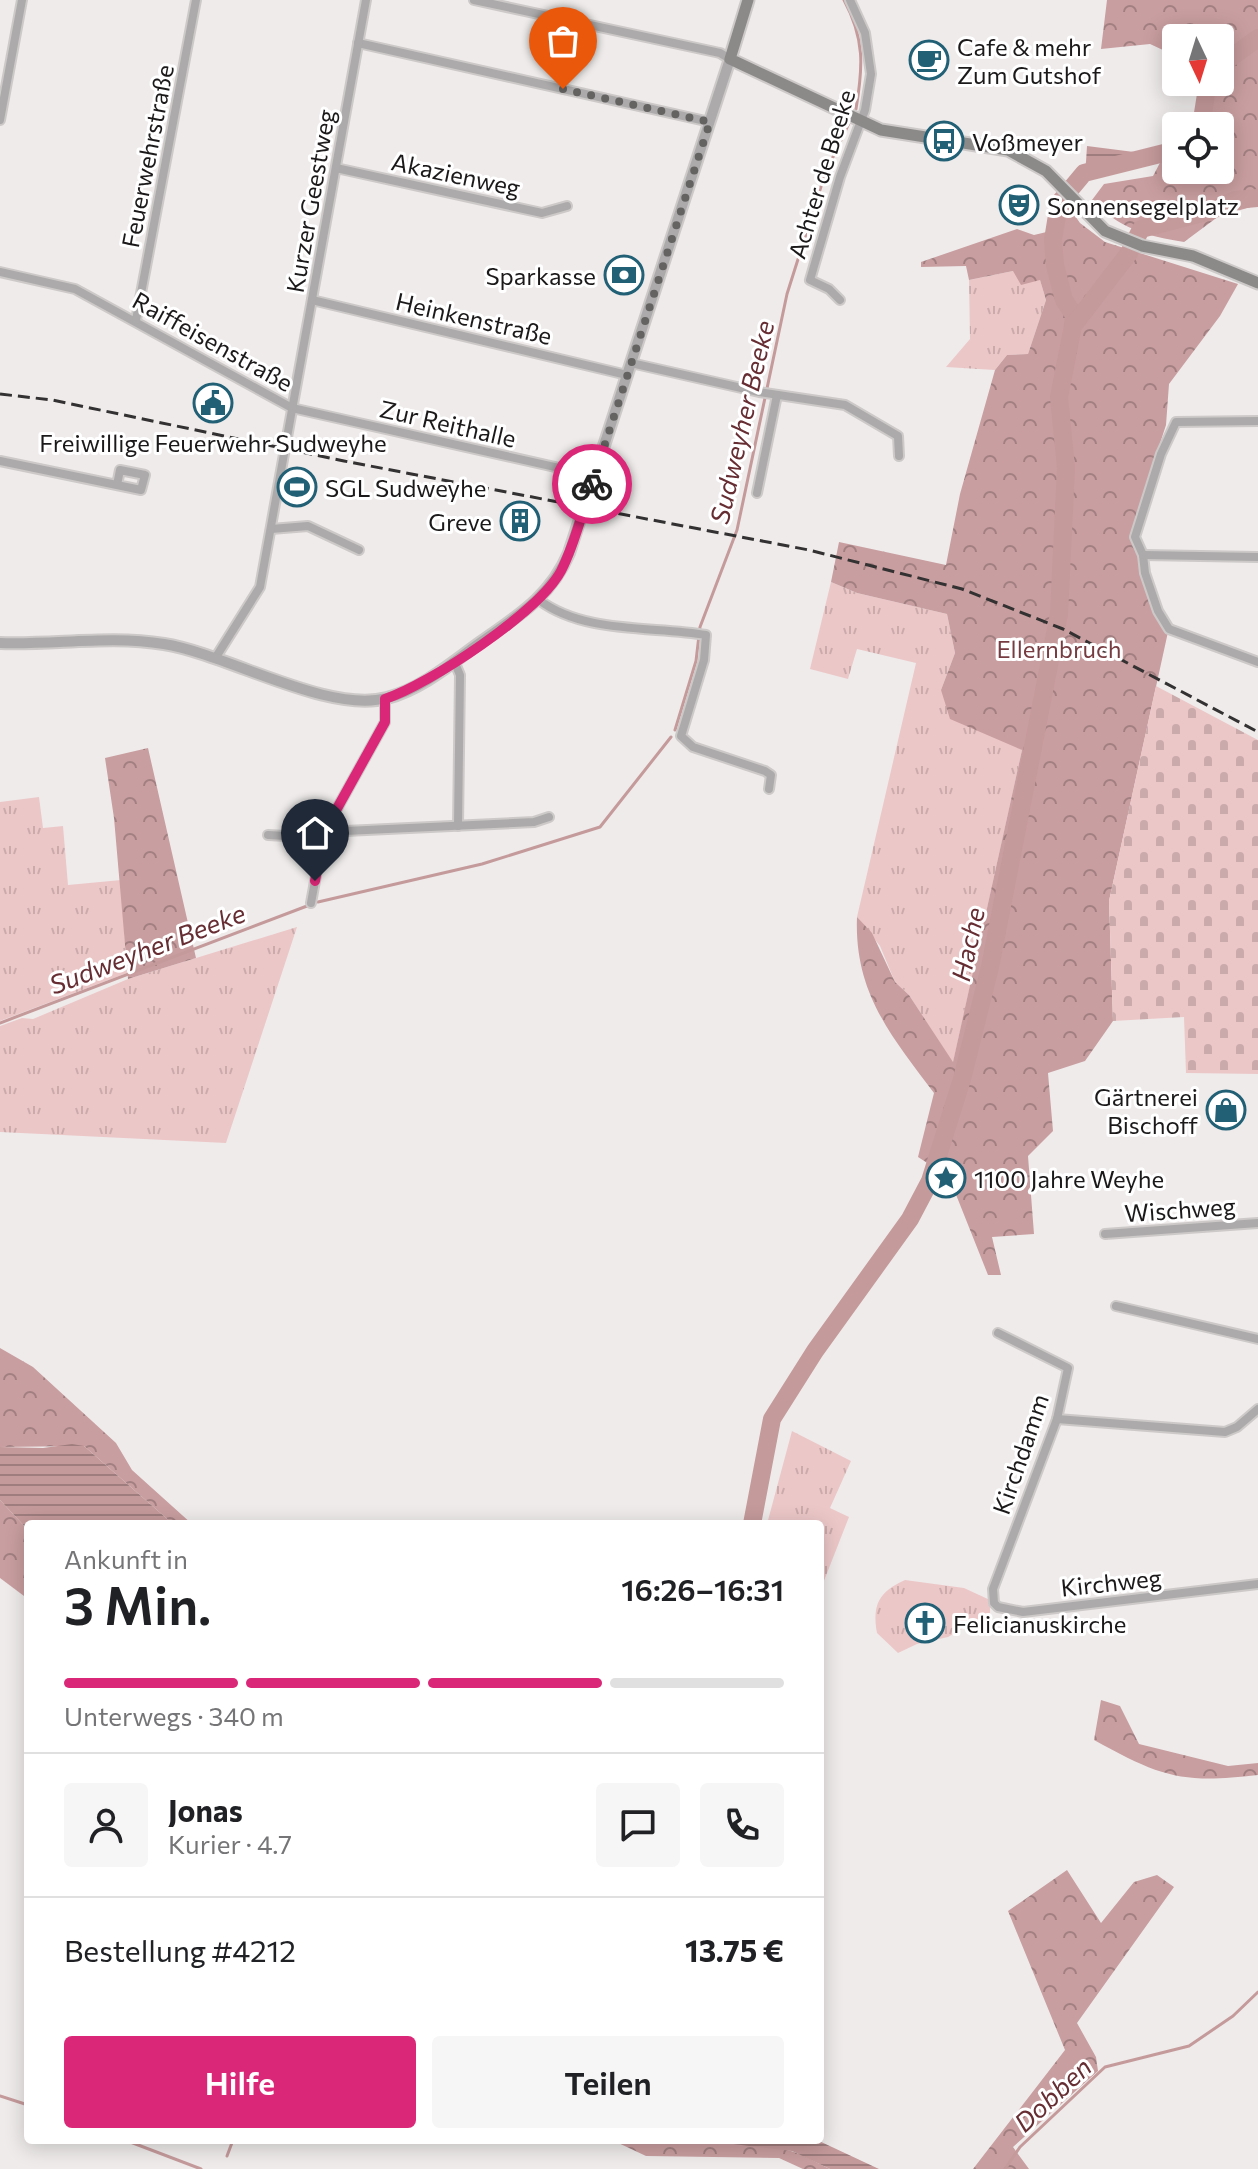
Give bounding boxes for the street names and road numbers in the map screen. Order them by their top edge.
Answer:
street label: Feuerwehrstraße [115,62,179,250]
street label: Achter de Beeke [782,86,860,262]
street label: Kurzer Geestweg [280,107,340,295]
street label: Akazienweg [389,146,523,202]
street label: Raiffeisenstraße [128,285,298,397]
street label: Heinkenstraße [393,286,555,350]
street label: Zur Reithalle [377,393,519,453]
street label: Wischweg [1123,1191,1237,1227]
street label: Kirchdamm [986,1390,1054,1518]
street label: Kirchweg [1059,1562,1163,1602]

